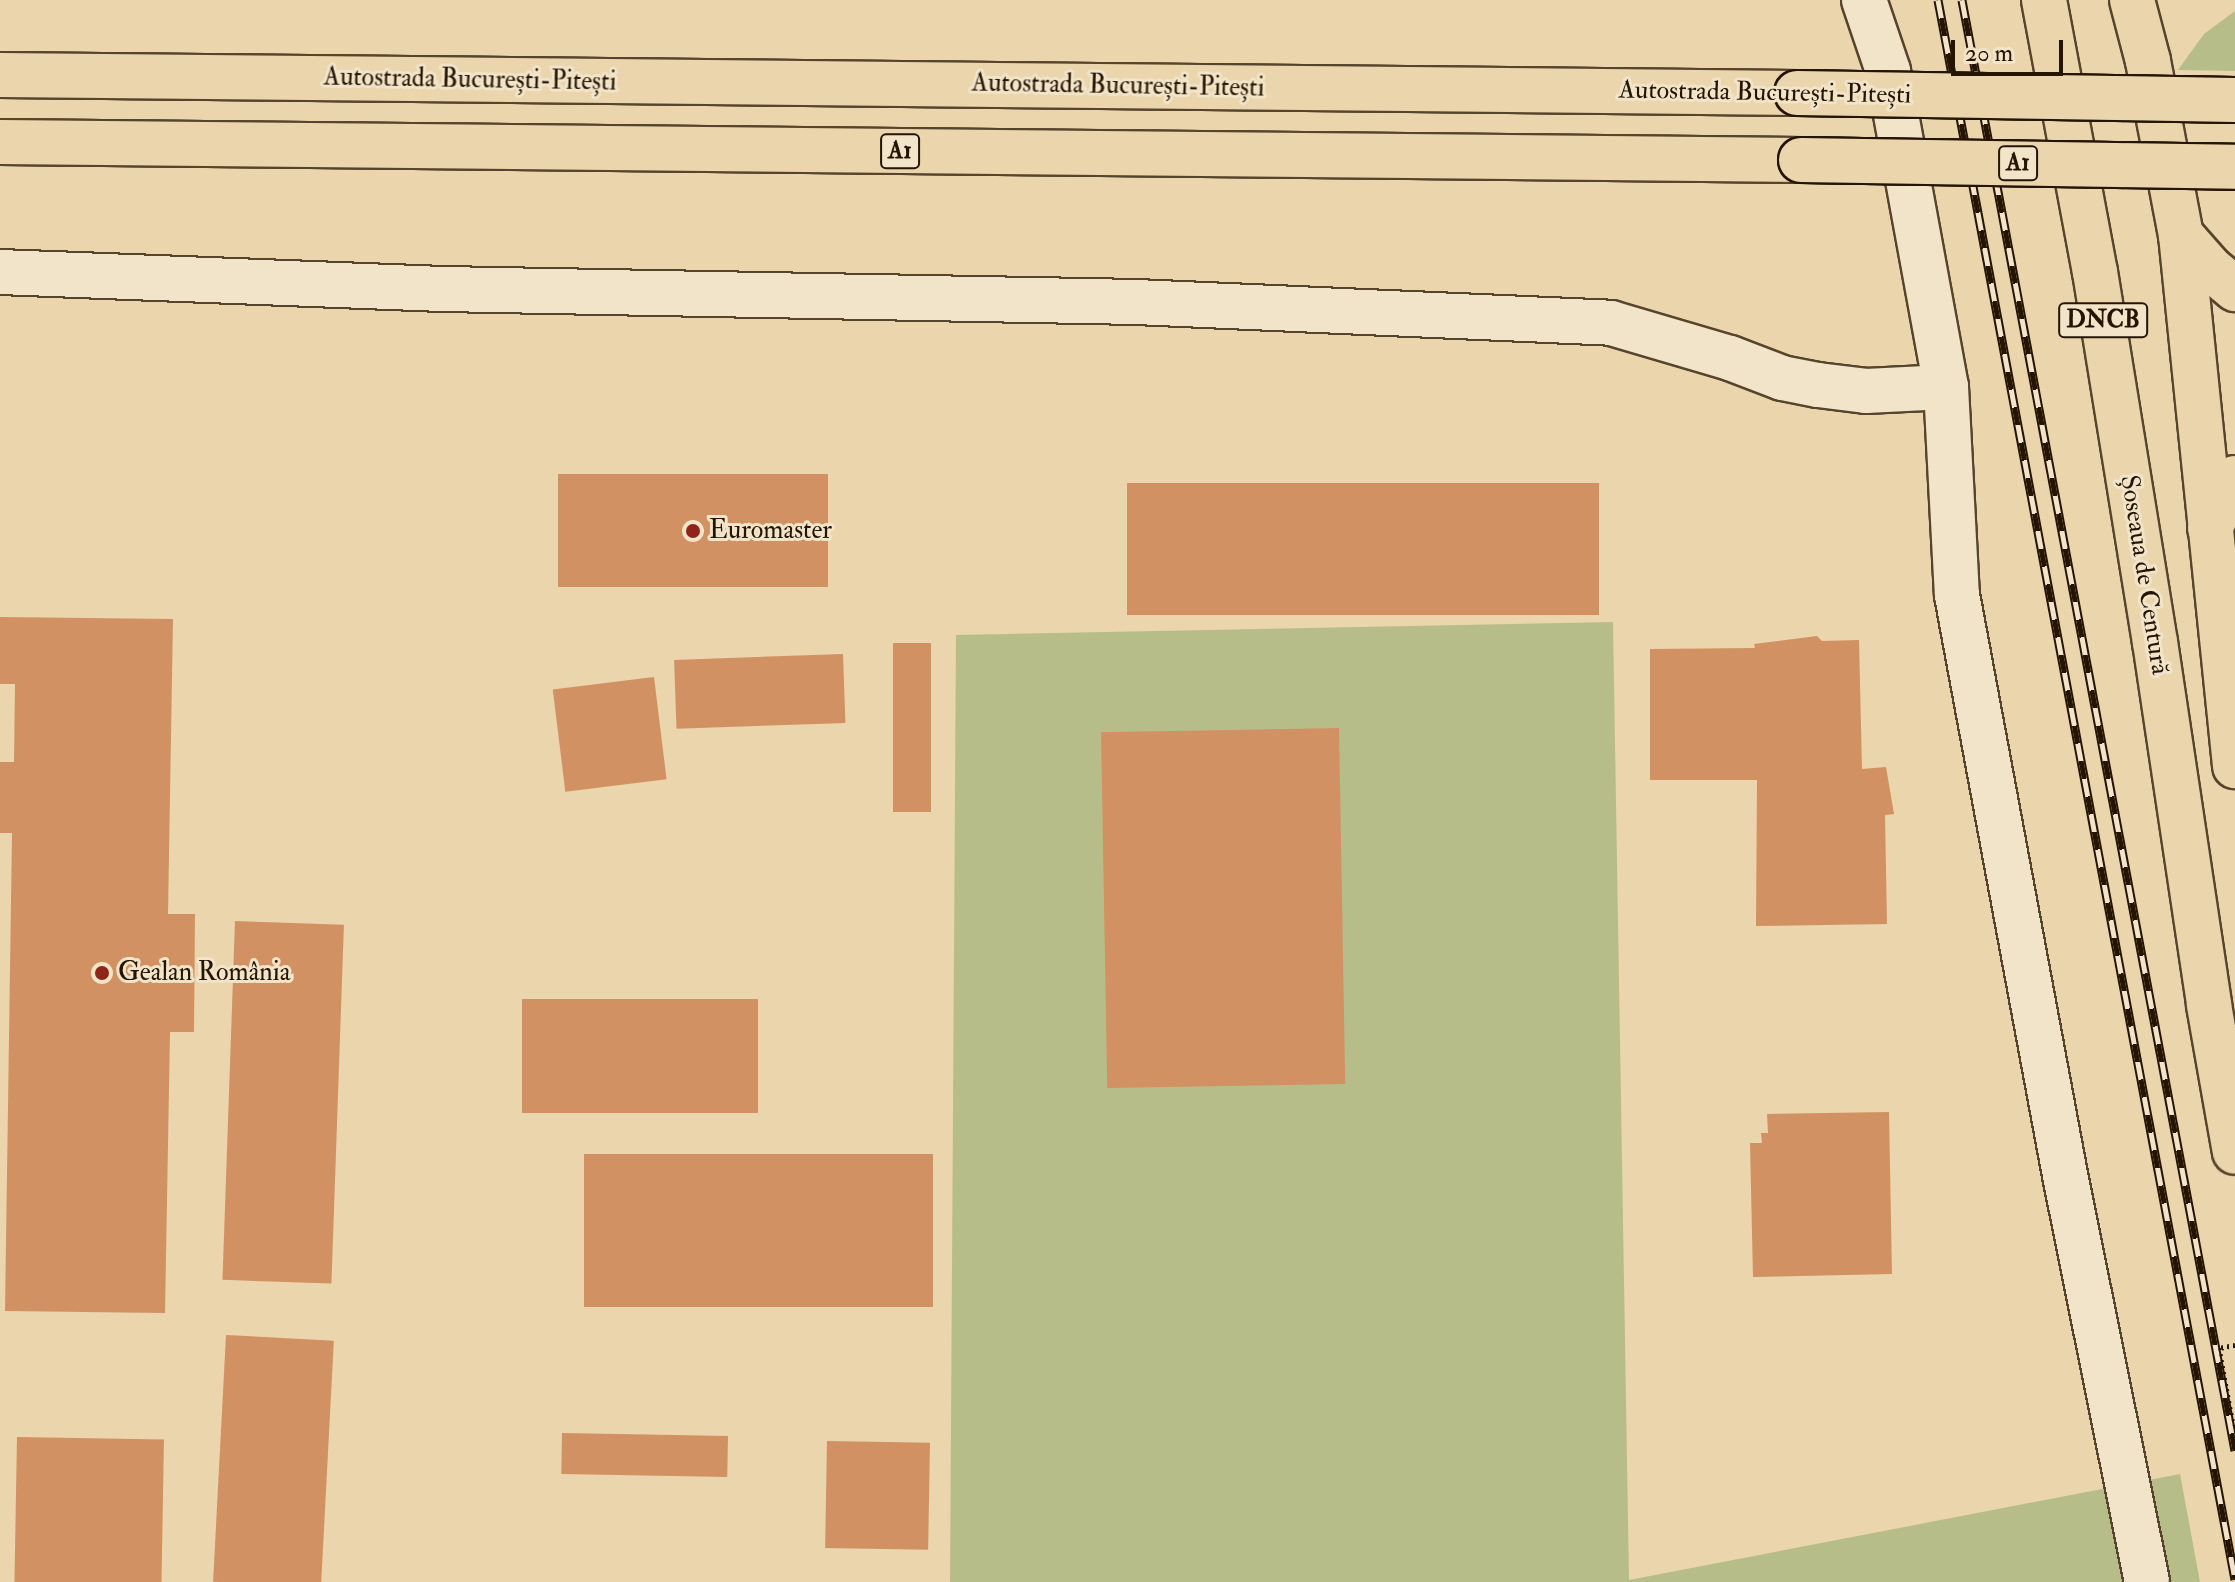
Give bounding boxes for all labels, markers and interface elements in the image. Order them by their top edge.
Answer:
scale bar [1955,24,2067,74]
text: 20 m [1965,38,2013,69]
street label: Autostrada București-Pitești [323,62,617,98]
street label: Autostrada București-Pitești [971,68,1265,104]
street label: Autostrada București-Pitești [1618,75,1912,111]
road number: A1 [880,131,920,171]
road number: A1 [1998,143,2038,183]
road number: DNCB [2057,300,2149,340]
street label: Șoseaua de Centură [2113,473,2175,677]
place label: Euromaster [709,515,832,547]
marker: Euromaster [684,522,702,540]
place label: Gealan România [118,957,290,989]
marker: Gealan România [93,964,111,982]

